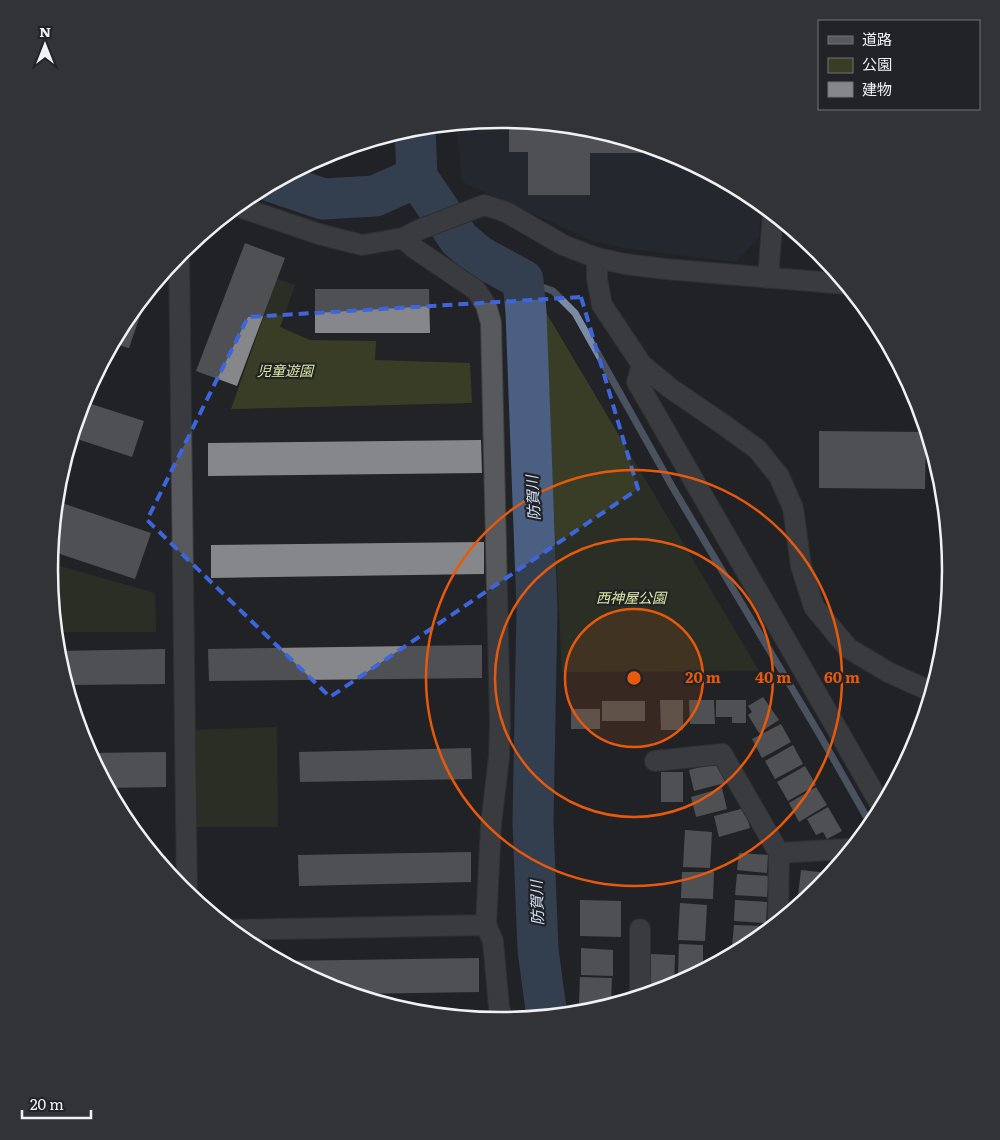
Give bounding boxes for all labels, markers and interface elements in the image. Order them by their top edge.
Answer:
north arrow [20,20,70,70]
legend [818,20,980,110]
text: N [39,21,51,41]
text: 道路 [862,27,892,50]
text: 公園 [862,52,892,75]
text: 建物 [862,77,892,100]
park label: 児童遊園 [257,360,315,380]
water label: 防賀川 [519,473,545,521]
park label: 西神屋公園 [596,587,668,607]
text: 20 m [685,665,721,688]
text: 40 m [755,665,791,688]
text: 60 m [824,665,860,688]
centre of rings [625,669,643,687]
water label: 防賀川 [524,878,548,926]
scale bar [22,1088,91,1120]
text: 20 m [30,1092,64,1115]

